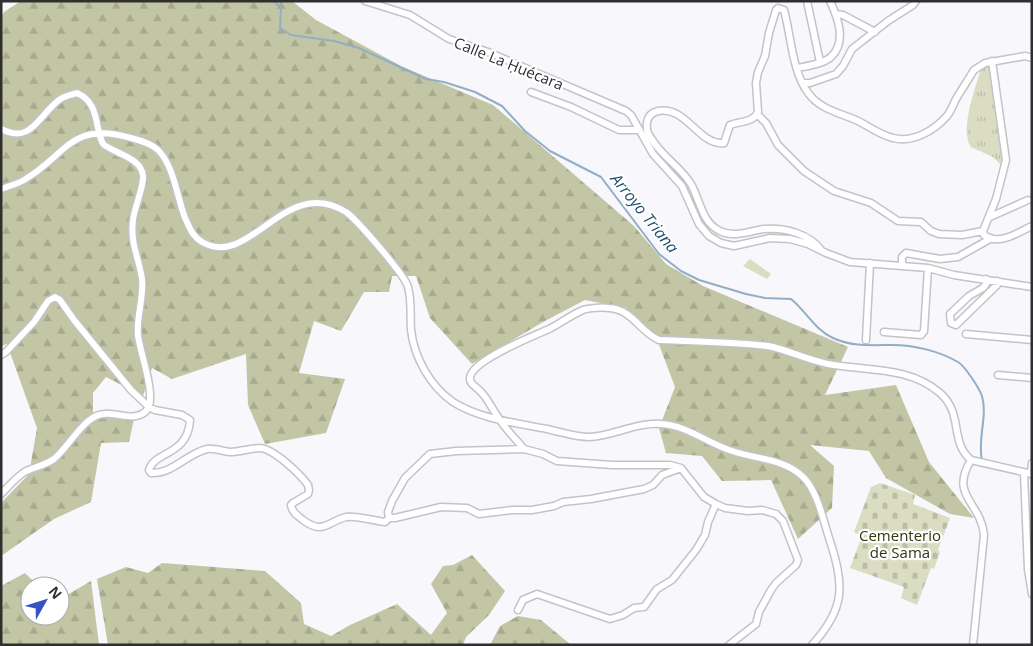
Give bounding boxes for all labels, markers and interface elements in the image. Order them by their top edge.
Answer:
street label: Calle La Ḥuécara [451,32,567,94]
water label: Arroyo Triana [605,168,684,258]
park label: Cementerio de Sama [859,525,941,562]
north arrow [20,576,70,626]
text: N [45,582,66,603]

